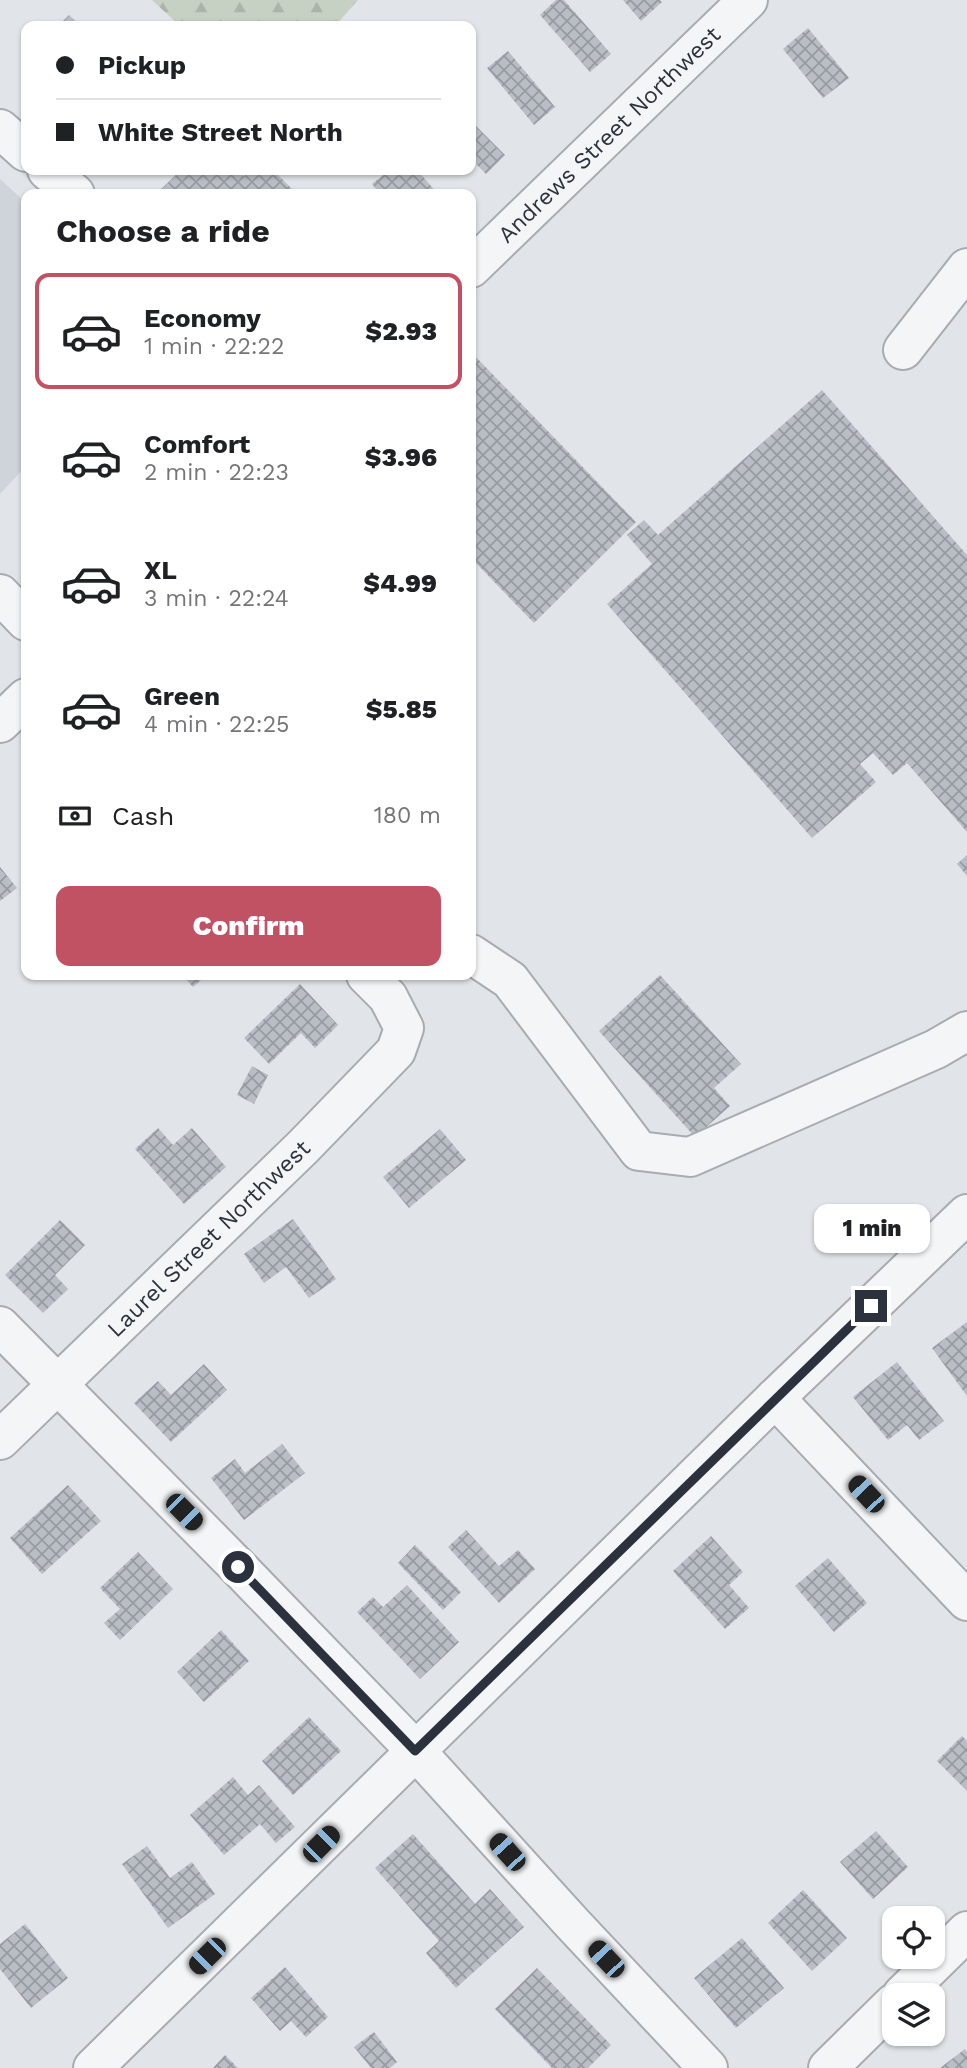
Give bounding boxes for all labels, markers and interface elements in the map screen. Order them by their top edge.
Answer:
street label: Andrews Street Northwest [493,21,726,248]
text: Pickup [98,50,186,80]
text: White Street North [98,117,343,147]
text: Choose a ride [56,212,270,250]
icon: car [60,300,123,363]
text: Economy [144,303,261,333]
text: $2.93 [365,316,437,346]
text: 1 min · 22:22 [144,333,284,360]
icon: car [60,426,123,489]
text: Comfort [144,429,250,459]
text: $3.96 [365,442,437,472]
text: 2 min · 22:23 [144,459,289,486]
icon: car [60,552,123,615]
text: XL [144,555,177,585]
text: $4.99 [363,568,437,598]
text: 3 min · 22:24 [144,585,289,612]
icon: car [60,678,123,741]
text: Green [144,681,220,711]
text: $5.85 [366,694,437,724]
text: 4 min · 22:25 [144,711,289,738]
icon: cash [56,797,94,835]
text: Cash [112,801,174,831]
text: 180 m [374,802,441,829]
button: Confirm [56,886,441,966]
street label: Laurel Street Northwest [102,1134,316,1343]
callout: 1 min [813,1204,929,1254]
text: 1 min [842,1215,902,1242]
route end [855,1290,887,1322]
car [844,1471,889,1517]
car [162,1490,207,1534]
route start [222,1551,254,1583]
car [299,1822,344,1866]
car [486,1829,529,1875]
map controls [882,1906,945,2046]
button: locate [882,1906,945,1969]
car [185,1934,230,1978]
car [584,1936,629,1982]
button: layers [882,1983,945,2046]

